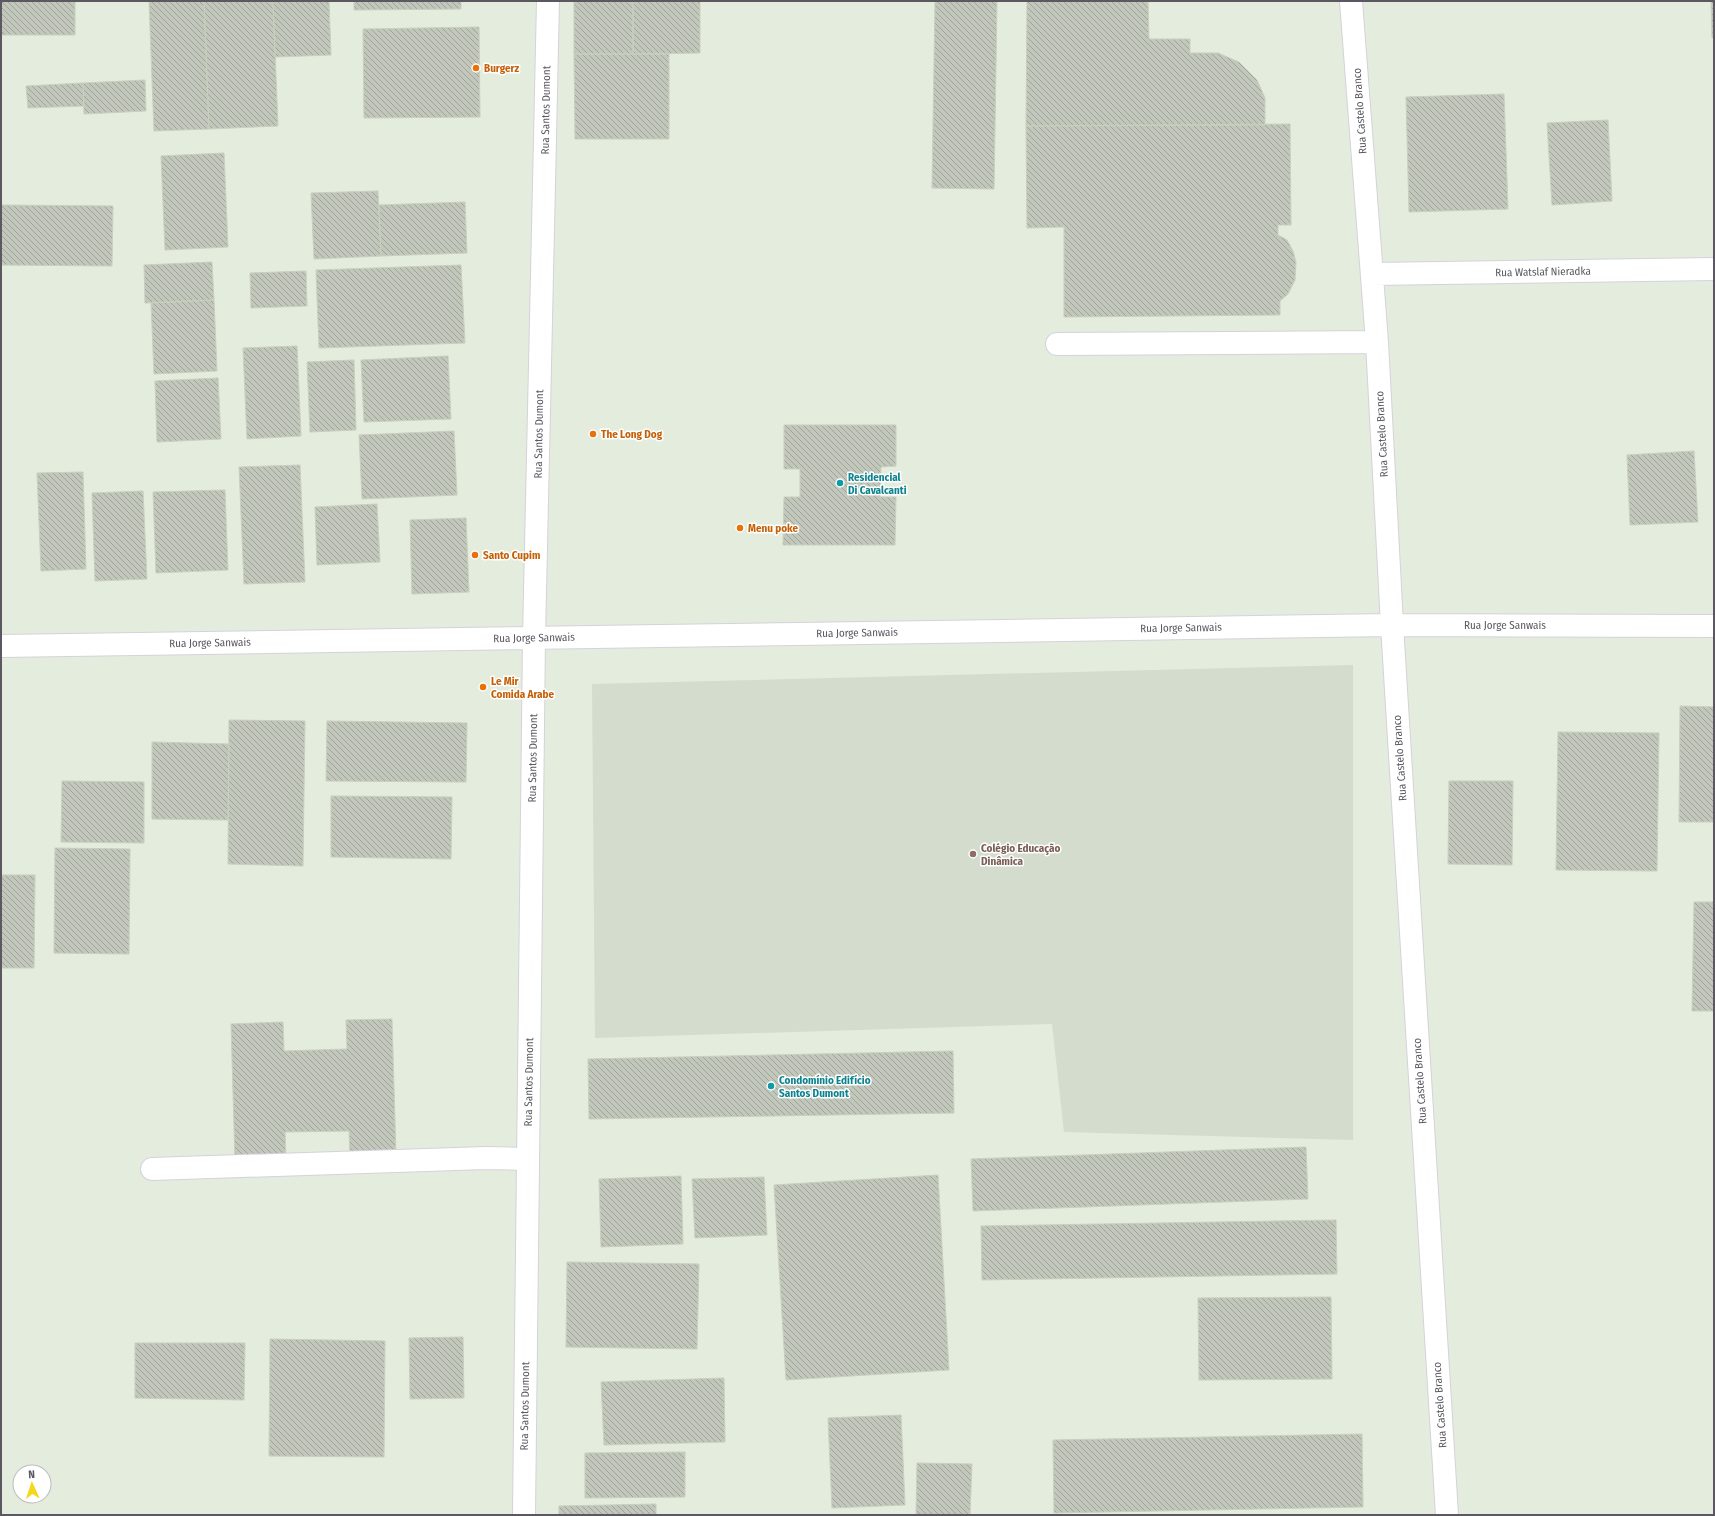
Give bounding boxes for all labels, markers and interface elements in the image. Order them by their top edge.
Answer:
place label: Burgerz [484,62,519,75]
marker: Burgerz [471,63,481,73]
street label: Rua Santos Dumont [539,65,553,154]
street label: Rua Castelo Branco [1350,67,1369,154]
street label: Rua Watslaf Nieradka [1495,265,1591,279]
street label: Rua Santos Dumont [532,389,546,478]
street label: Rua Castelo Branco [1373,390,1391,477]
place label: The Long Dog [601,428,663,441]
marker: The Long Dog [588,429,598,439]
place label: Residencial Di Cavalcanti [848,471,907,497]
marker: Residencial Di Cavalcanti [835,478,845,488]
place label: Menu poke [748,522,799,535]
marker: Menu poke [735,523,745,533]
place label: Santo Cupim [483,549,540,562]
marker: Santo Cupim [470,550,480,560]
street label: Rua Jorge Sanwais [1464,619,1546,632]
street label: Rua Jorge Sanwais [1140,621,1222,635]
street label: Rua Jorge Sanwais [816,626,898,640]
street label: Rua Jorge Sanwais [493,631,575,645]
street label: Rua Jorge Sanwais [169,636,251,650]
place label: Le Mir Comida Arabe [491,675,555,701]
marker: Le Mir Comida Arabe [478,682,488,692]
street label: Rua Santos Dumont [526,713,540,802]
street label: Rua Castelo Branco [1390,714,1409,801]
place label: Colégio Educação Dinâmica [981,842,1060,868]
marker: Colégio Educação Dinâmica [968,849,978,859]
street label: Rua Santos Dumont [522,1037,536,1126]
street label: Rua Castelo Branco [1410,1037,1429,1124]
place label: Condomínio Edifício Santos Dumont [779,1074,871,1100]
marker: Condomínio Edifício Santos Dumont [766,1081,776,1091]
street label: Rua Santos Dumont [518,1361,532,1450]
street label: Rua Castelo Branco [1430,1361,1449,1448]
north arrow [12,1464,52,1504]
text: N [28,1468,35,1481]

